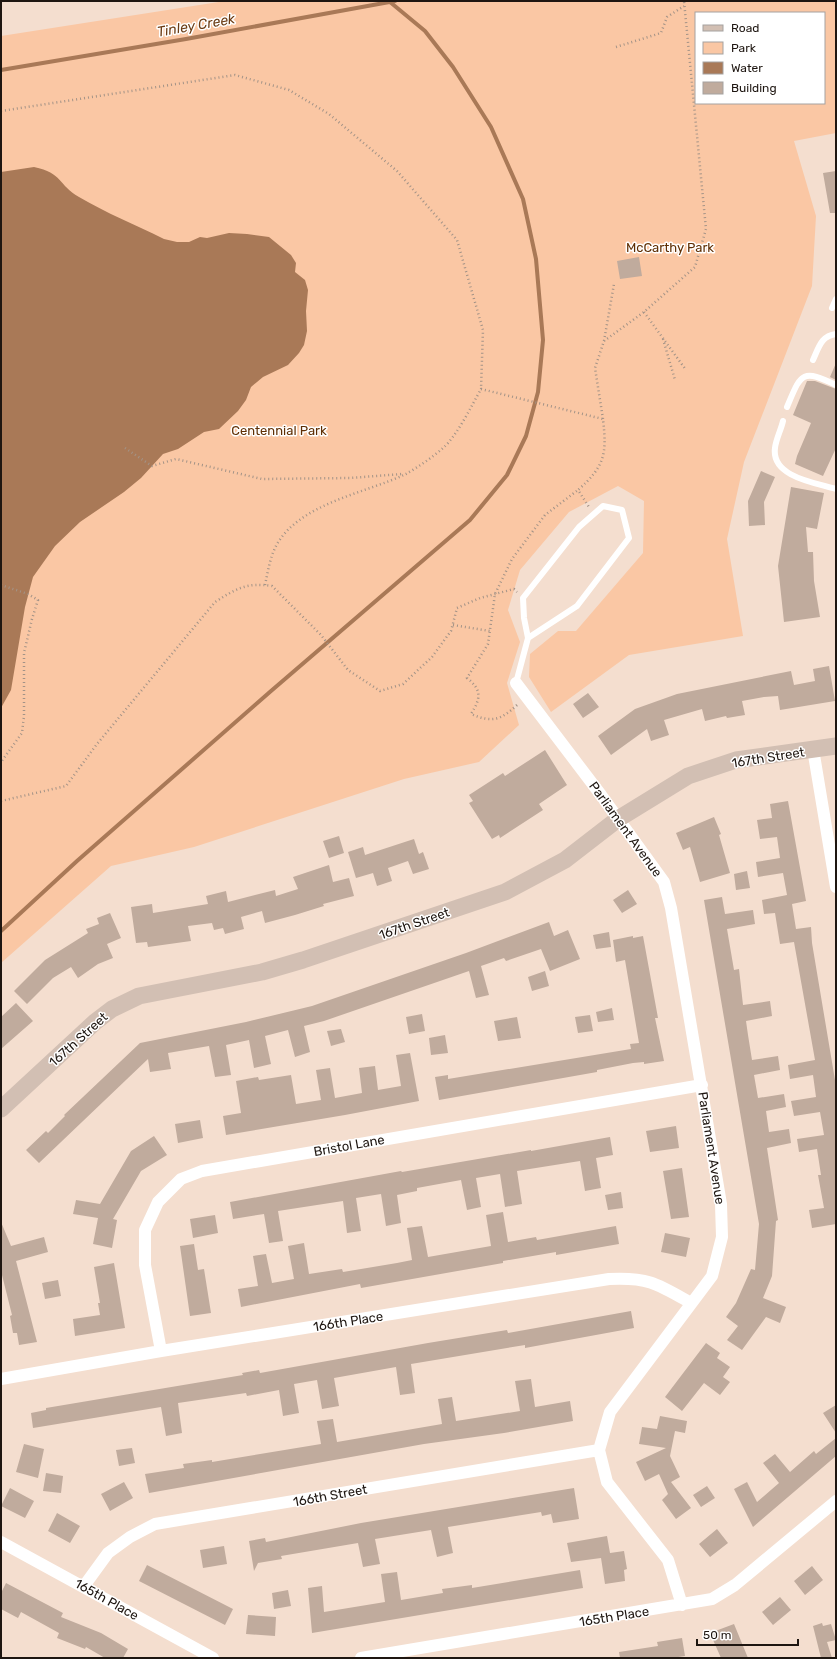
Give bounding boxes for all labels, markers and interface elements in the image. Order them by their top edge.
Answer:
water label: Tinley Creek [156,10,237,41]
legend [695,12,825,104]
text: Road [731,21,759,35]
text: Park [731,41,757,55]
text: Water [731,61,763,75]
text: Building [731,81,777,95]
park label: McCarthy Park [626,240,714,255]
park label: Centennial Park [231,423,327,438]
street label: 167th Street [731,744,806,771]
street label: Parliament Avenue [586,779,665,880]
street label: 167th Street [377,904,451,943]
street label: 167th Street [46,1009,111,1070]
street label: Parliament Avenue [695,1091,728,1206]
street label: Bristol Lane [312,1132,386,1159]
street label: 166th Place [312,1309,384,1334]
street label: 166th Street [292,1482,368,1509]
street label: 165th Place [72,1576,141,1623]
street label: 165th Place [578,1604,650,1629]
scale bar [697,1621,798,1647]
text: 50 m [703,1628,731,1642]

